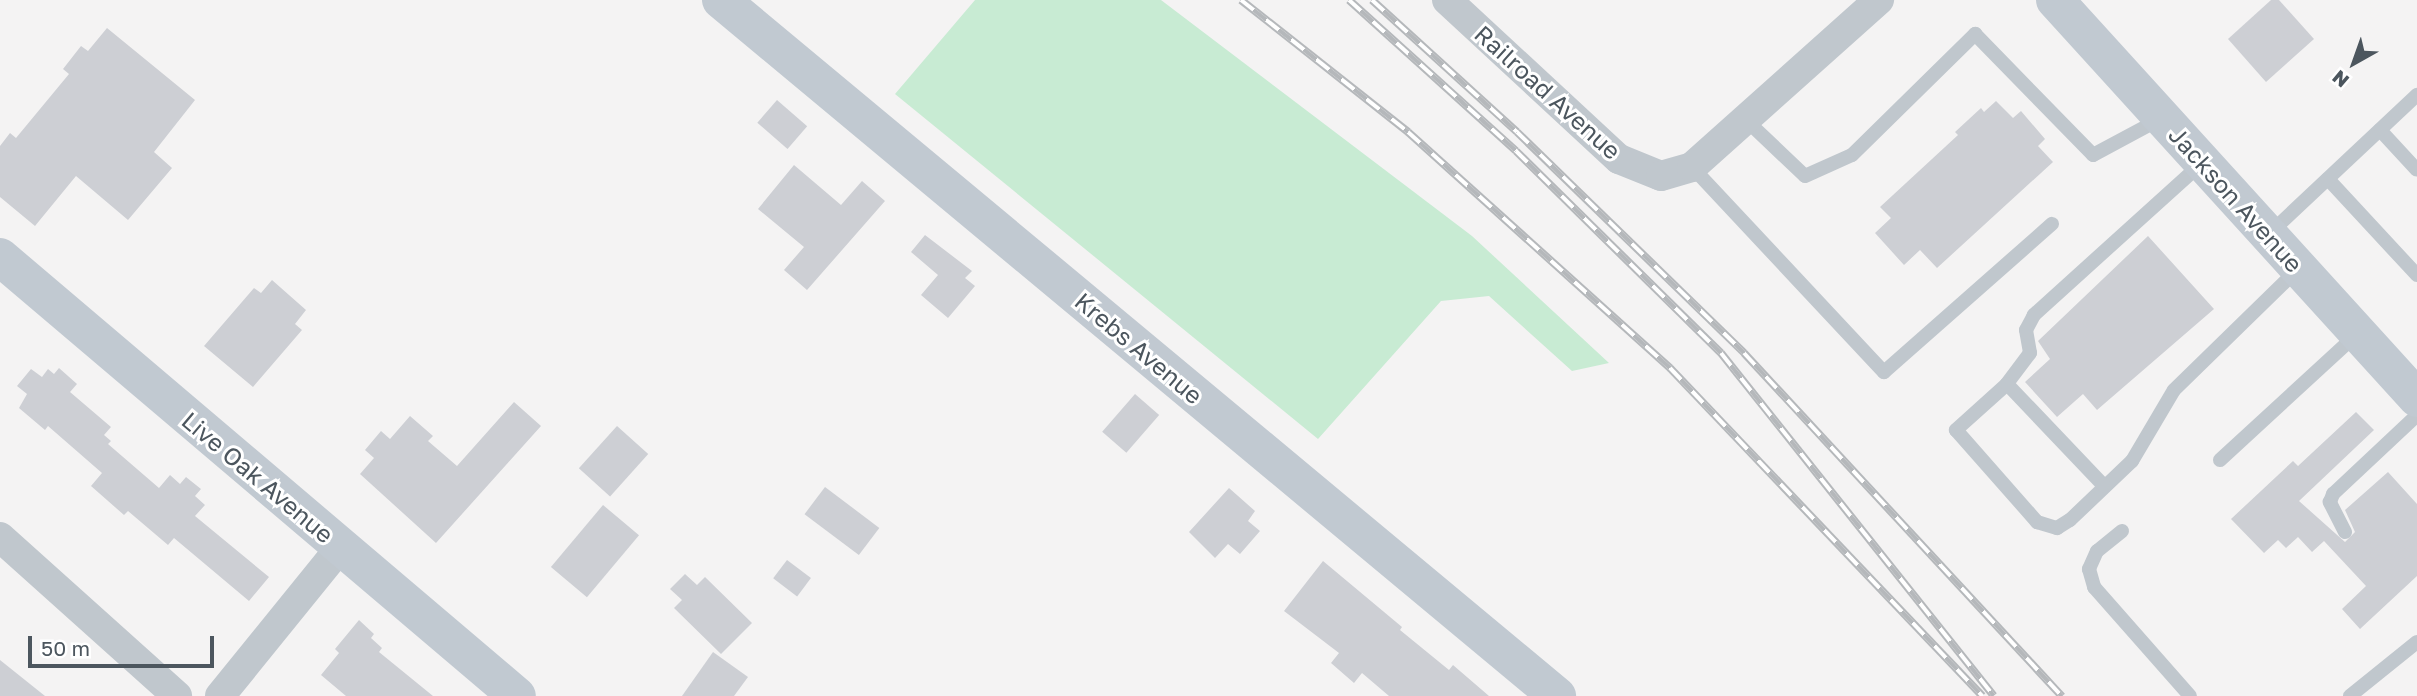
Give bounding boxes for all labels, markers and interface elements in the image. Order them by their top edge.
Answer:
street label: Railroad Avenue [1469,19,1627,165]
north arrow [2319,28,2389,98]
text: N [2327,66,2353,93]
street label: Jackson Avenue [2163,120,2309,278]
street label: Krebs Avenue [1069,286,1209,410]
street label: Live Oak Avenue [177,405,339,549]
scale bar [32,622,217,666]
text: 50 m [41,635,90,661]

